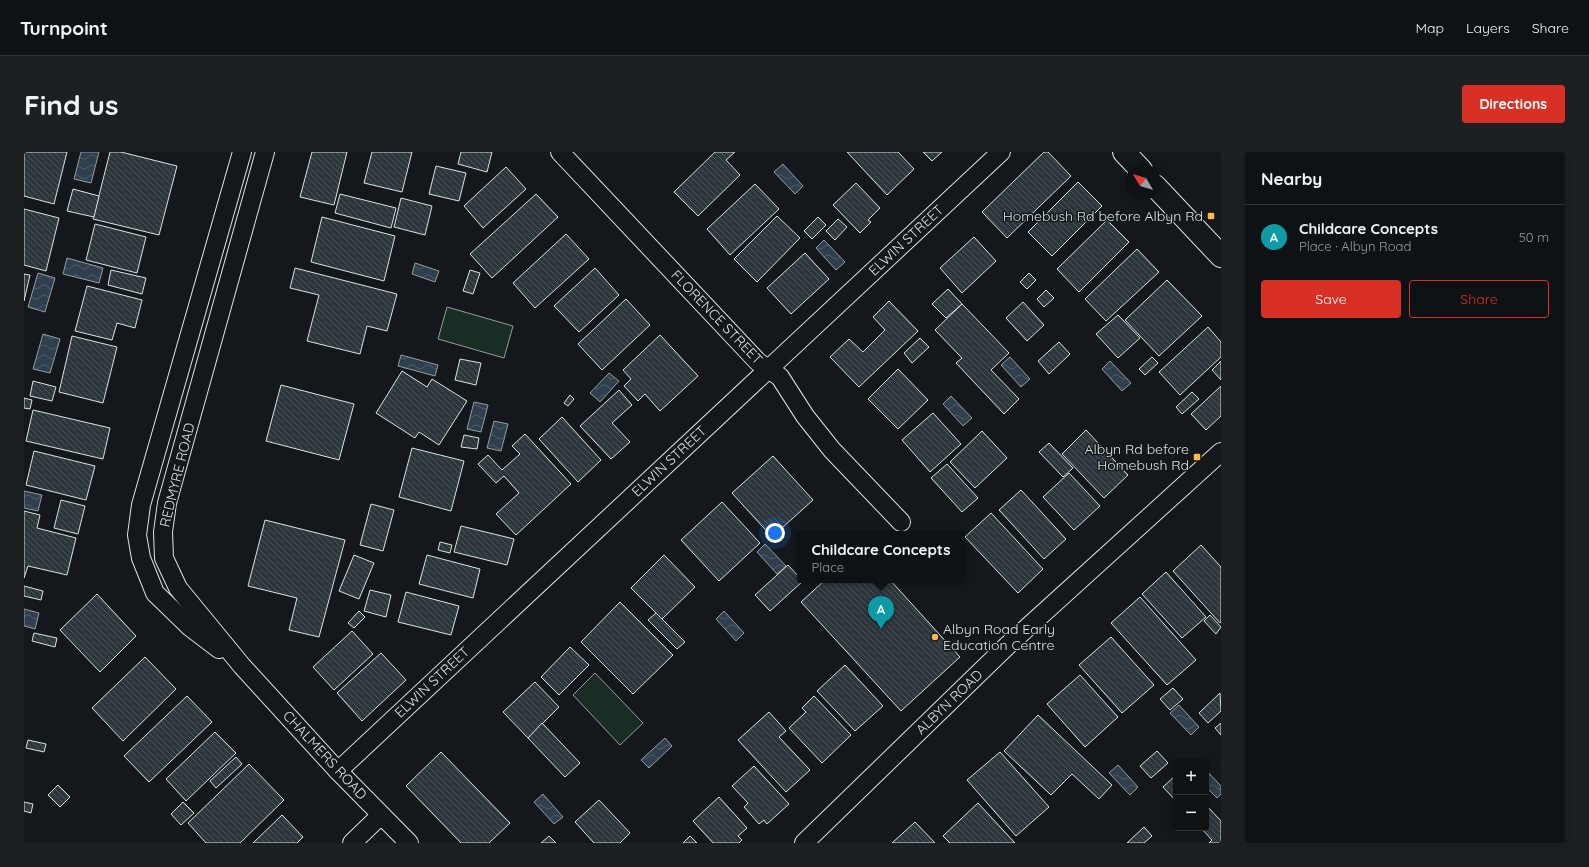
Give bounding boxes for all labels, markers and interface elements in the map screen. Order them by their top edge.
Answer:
text: Turnpoint [20,16,108,40]
text: Map [1415,19,1444,37]
text: Layers [1466,19,1510,37]
text: Share [1532,19,1569,37]
button: Directions [1462,85,1565,123]
text: Find us [24,87,118,122]
north arrow [1125,164,1161,200]
text: Nearby [1261,168,1322,189]
street label: ELWIN STREET [865,201,947,279]
place label: Homebush Rd before Albyn Rd [1003,207,1203,225]
marker: Homebush Rd before Albyn Rd [1206,211,1216,221]
text: Childcare Concepts [1299,219,1438,238]
text: A [1270,229,1278,245]
text: 50 m [1519,229,1549,245]
text: Place · Albyn Road [1299,238,1411,254]
street label: FLORENCE STREET [667,266,767,368]
button: Save [1261,280,1401,318]
button: Share [1409,280,1549,318]
street label: REDMYRE ROAD [155,421,199,529]
street label: ELWIN STREET [628,422,710,500]
place label: Albyn Rd before Homebush Rd [1084,440,1189,474]
marker: Albyn Rd before Homebush Rd [1192,452,1202,462]
your location [765,523,785,543]
popup [797,531,965,583]
text: Childcare Concepts [812,540,950,559]
text: Place [812,559,844,575]
pin: A [868,596,894,629]
place label: Albyn Road Early Education Centre [943,620,1055,654]
marker: Albyn Road Early Education Centre [930,632,940,642]
street label: ELWIN STREET [391,643,473,721]
street label: ALBYN ROAD [912,666,986,738]
street label: CHALMERS ROAD [279,707,371,803]
map controls [1173,759,1209,831]
button: + [1173,759,1209,795]
button: − [1173,795,1209,831]

